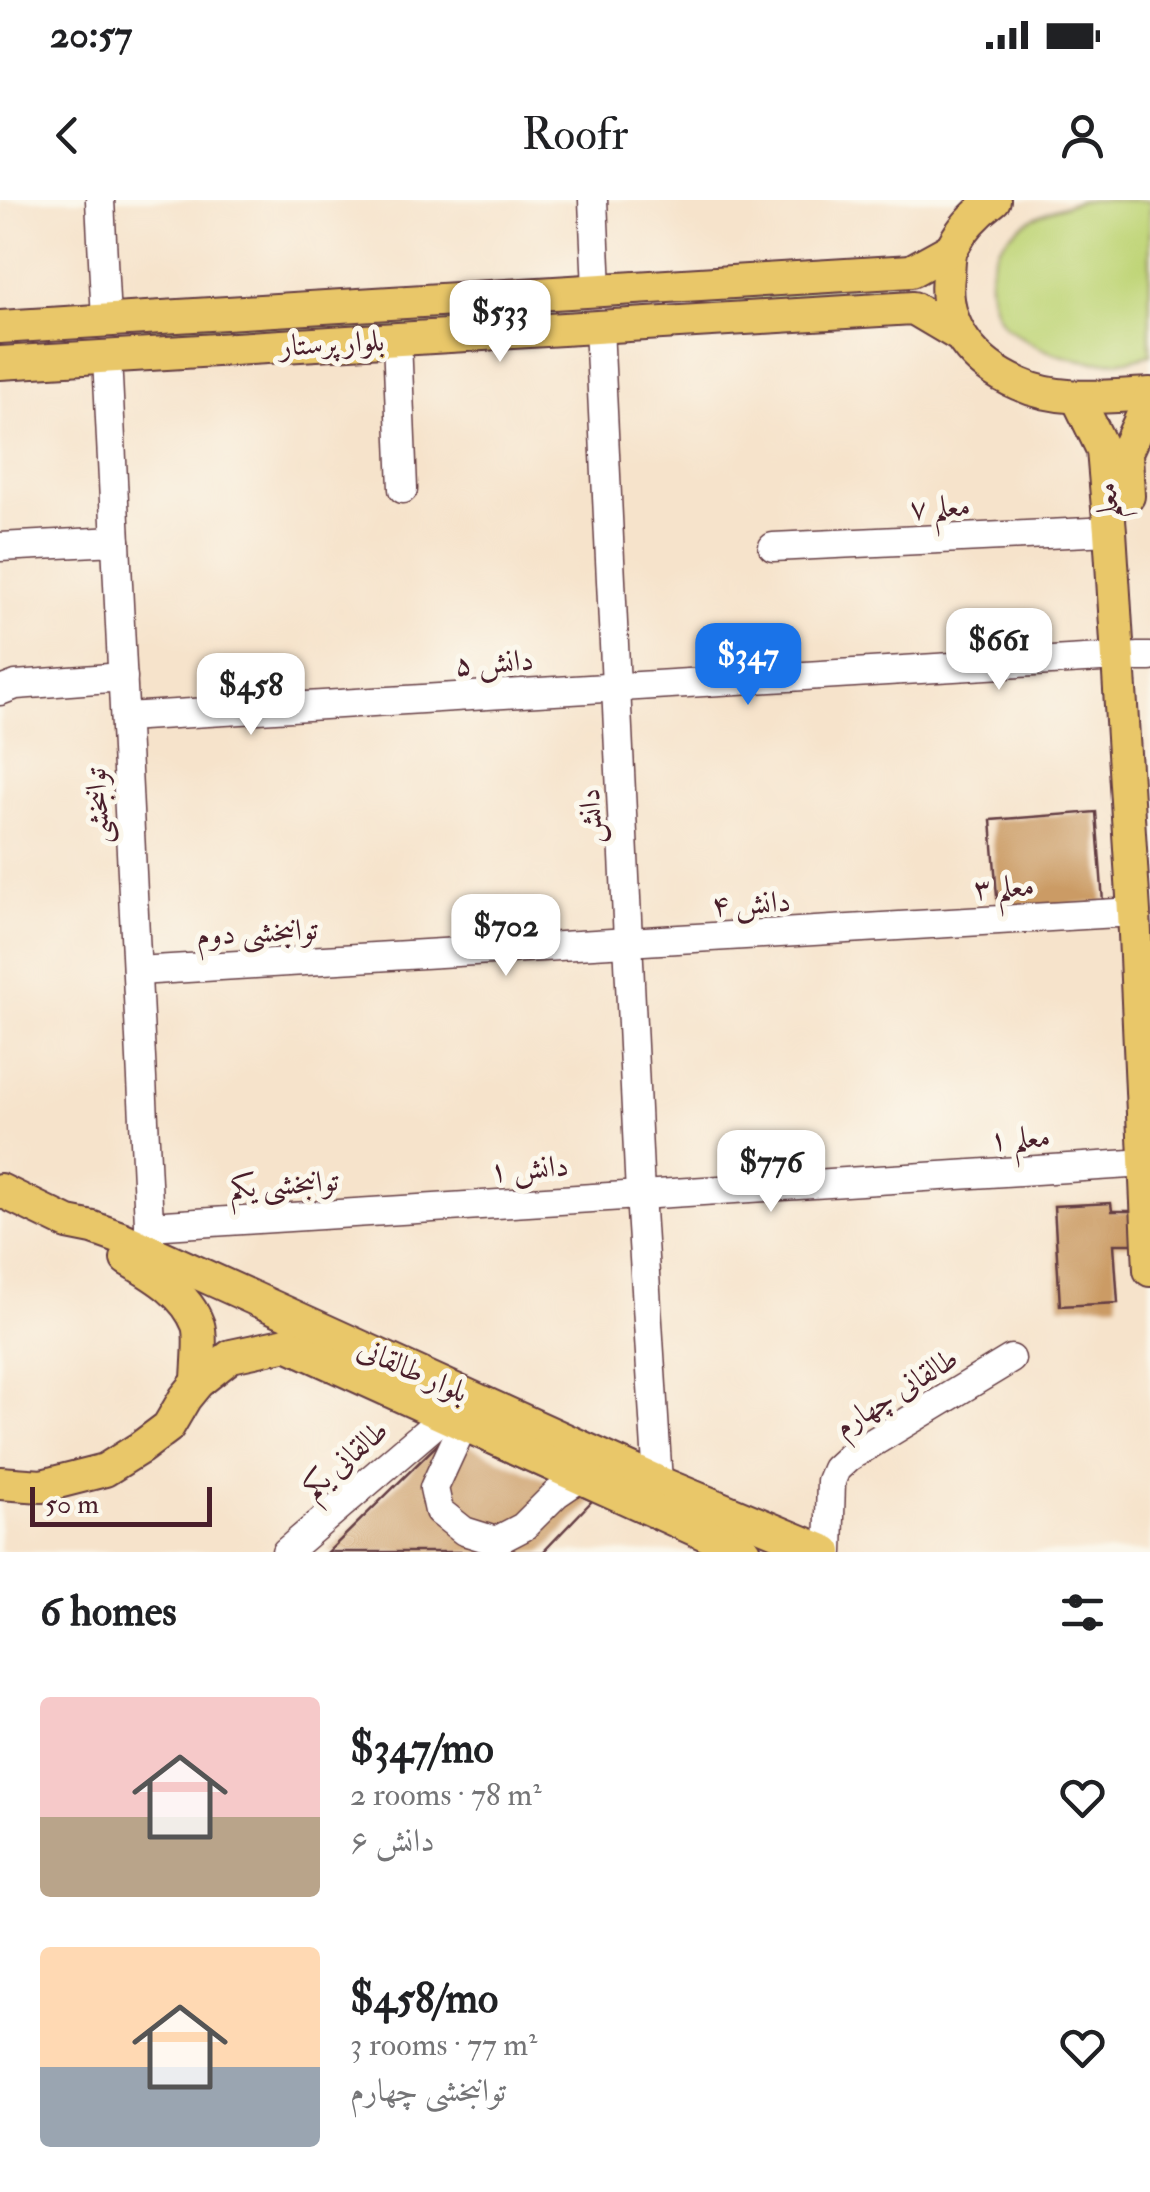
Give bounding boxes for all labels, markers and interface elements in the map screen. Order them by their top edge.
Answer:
text: 20:57 [50,11,132,59]
text: Roofr [522,107,628,163]
icon: back [40,108,95,163]
icon: person [1055,108,1110,163]
pin: $533 [441,280,559,365]
text: $533 [472,292,528,332]
street label: بلوار پرستار [276,322,385,365]
street label: معلم [1087,480,1139,521]
street label: معلم ٧ [909,487,972,539]
pin: $661 [940,608,1058,693]
text: $661 [968,620,1030,660]
pin: $347 [689,623,807,708]
text: $347 [717,635,779,675]
street label: دانش ۵ [453,641,535,685]
pin: $458 [192,653,310,738]
text: $458 [219,665,283,705]
street label: توانبخشی [77,767,120,845]
street label: دانش [571,788,611,844]
street label: معلم ۳ [973,867,1036,919]
street label: دانش ۴ [710,883,792,925]
pin: $702 [447,894,565,979]
text: $702 [473,906,539,946]
street label: توانبخشی دوم [195,911,319,961]
street label: معلم ١ [989,1118,1052,1170]
pin: $776 [712,1130,830,1215]
text: $776 [739,1142,803,1182]
street label: دانش ١ [488,1147,570,1191]
street label: توانبخشی یکم [228,1162,341,1216]
street label: بلوار طالقانی [352,1330,474,1411]
street label: طالقانی چهارم [827,1340,969,1451]
street label: طالقانی یکم [295,1412,402,1514]
scale bar [30,1482,212,1526]
text: 50 m [45,1487,99,1522]
icon: filters [1055,1585,1110,1640]
text: 6 homes [40,1586,177,1638]
text: $347/mo [350,1723,494,1775]
icon: home [120,1737,240,1857]
icon: heart [1055,1770,1110,1825]
text: 2 rooms · 78 m² [350,1775,541,1815]
text: دانش ۶ [350,1821,435,1861]
text: $458/mo [350,1973,498,2025]
icon: home [120,1987,240,2107]
icon: heart [1055,2020,1110,2075]
text: 3 rooms · 77 m² [350,2025,537,2065]
text: توانبخشی چهارم [350,2071,506,2111]

